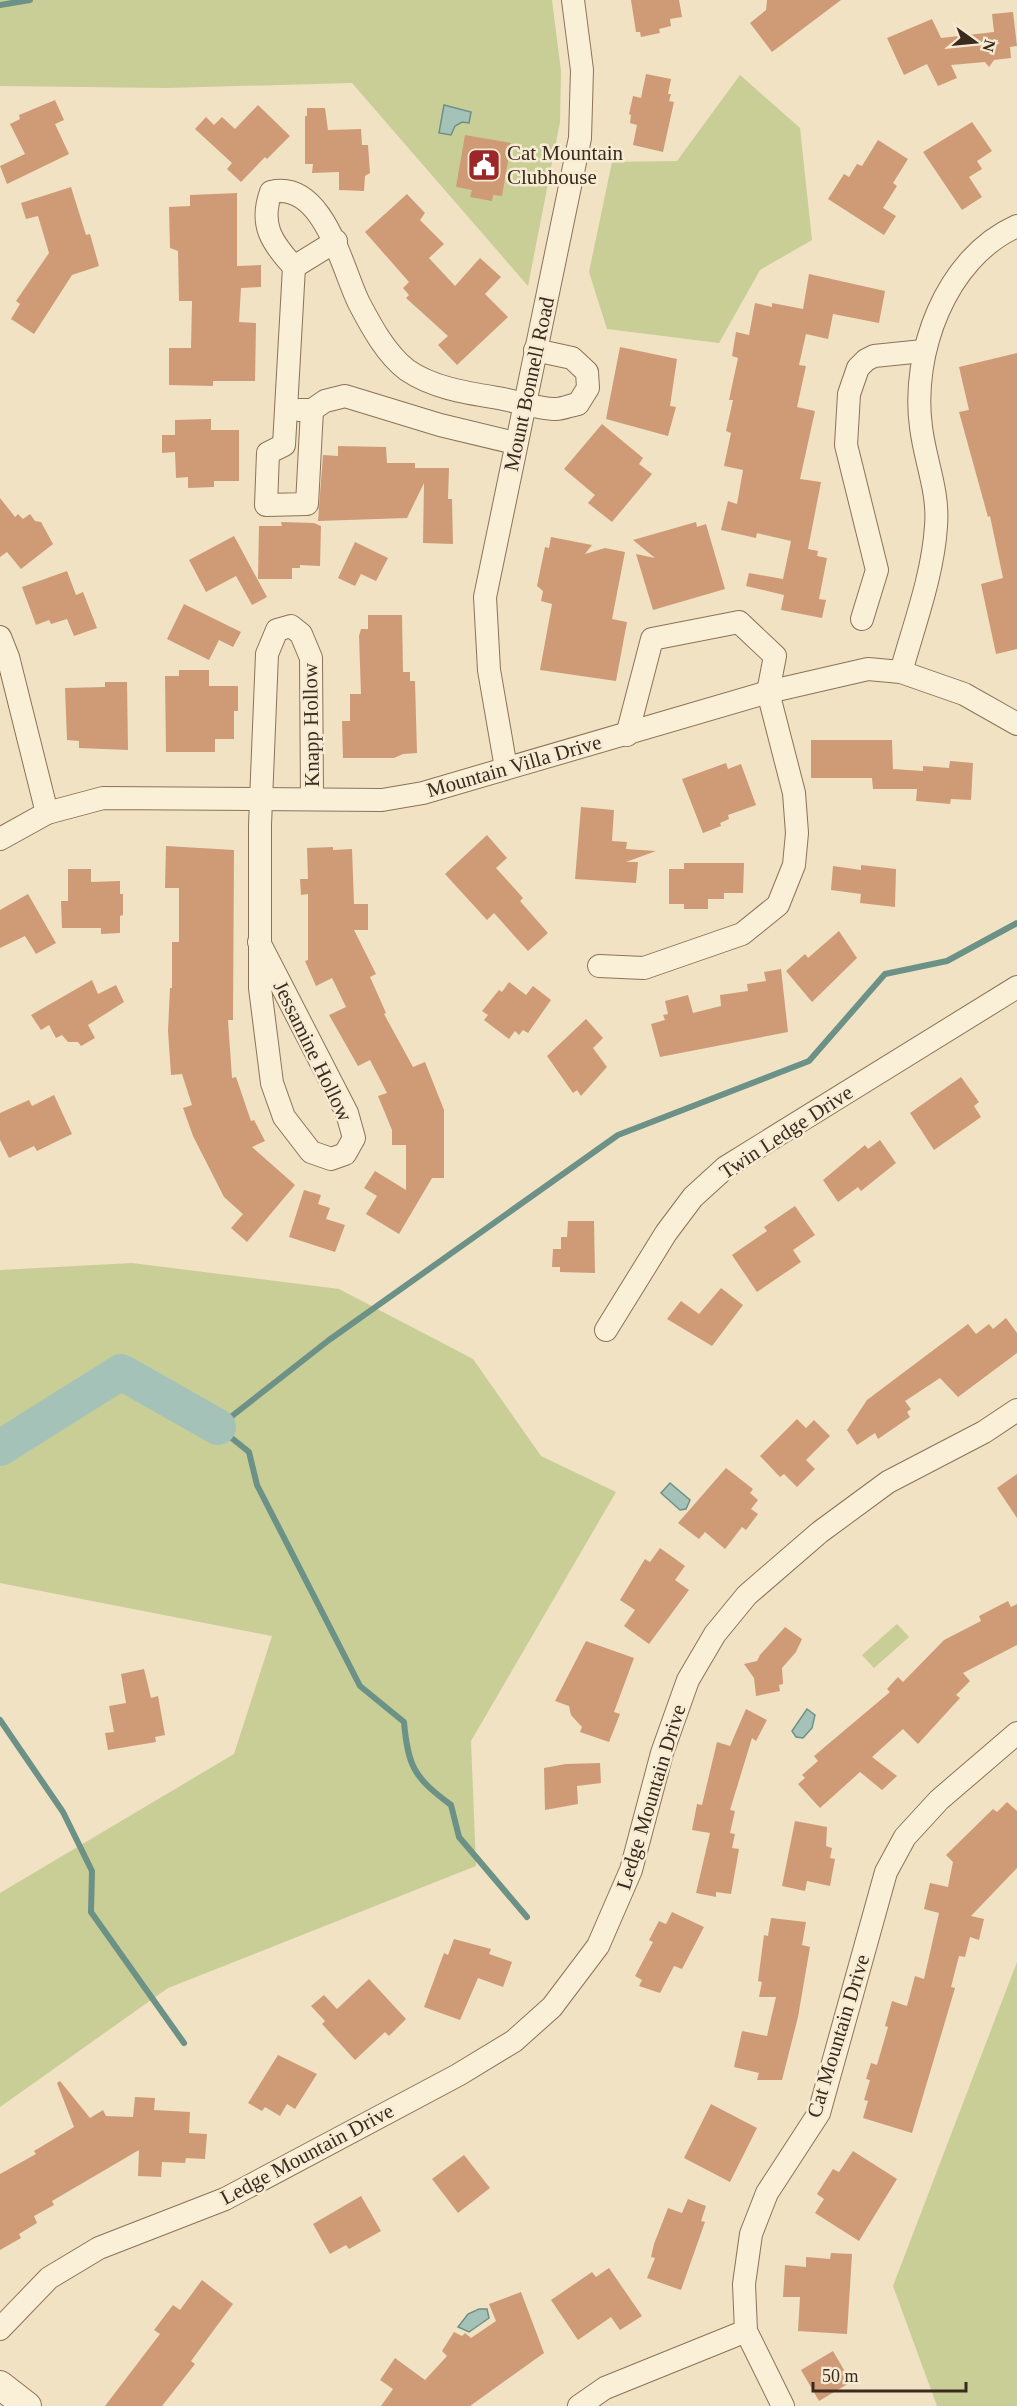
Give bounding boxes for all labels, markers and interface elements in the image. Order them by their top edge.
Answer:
north arrow [945,12,1005,72]
text: N [979,38,999,54]
place label: Cat Mountain Clubhouse [507,141,624,189]
public building icon: Cat Mountain Clubhouse [466,147,502,183]
street label: Mount Bonnell Road [499,294,559,473]
street label: Knapp Hollow [298,662,324,787]
street label: Mountain Villa Drive [424,730,604,802]
street label: Jessamine Hollow [269,977,358,1126]
street label: Twin Ledge Drive [715,1080,857,1184]
street label: Ledge Mountain Drive [611,1701,691,1893]
street label: Cat Mountain Drive [802,1952,874,2120]
street label: Ledge Mountain Drive [216,2098,398,2210]
scale bar [813,2355,966,2393]
text: 50 m [822,2366,859,2386]

